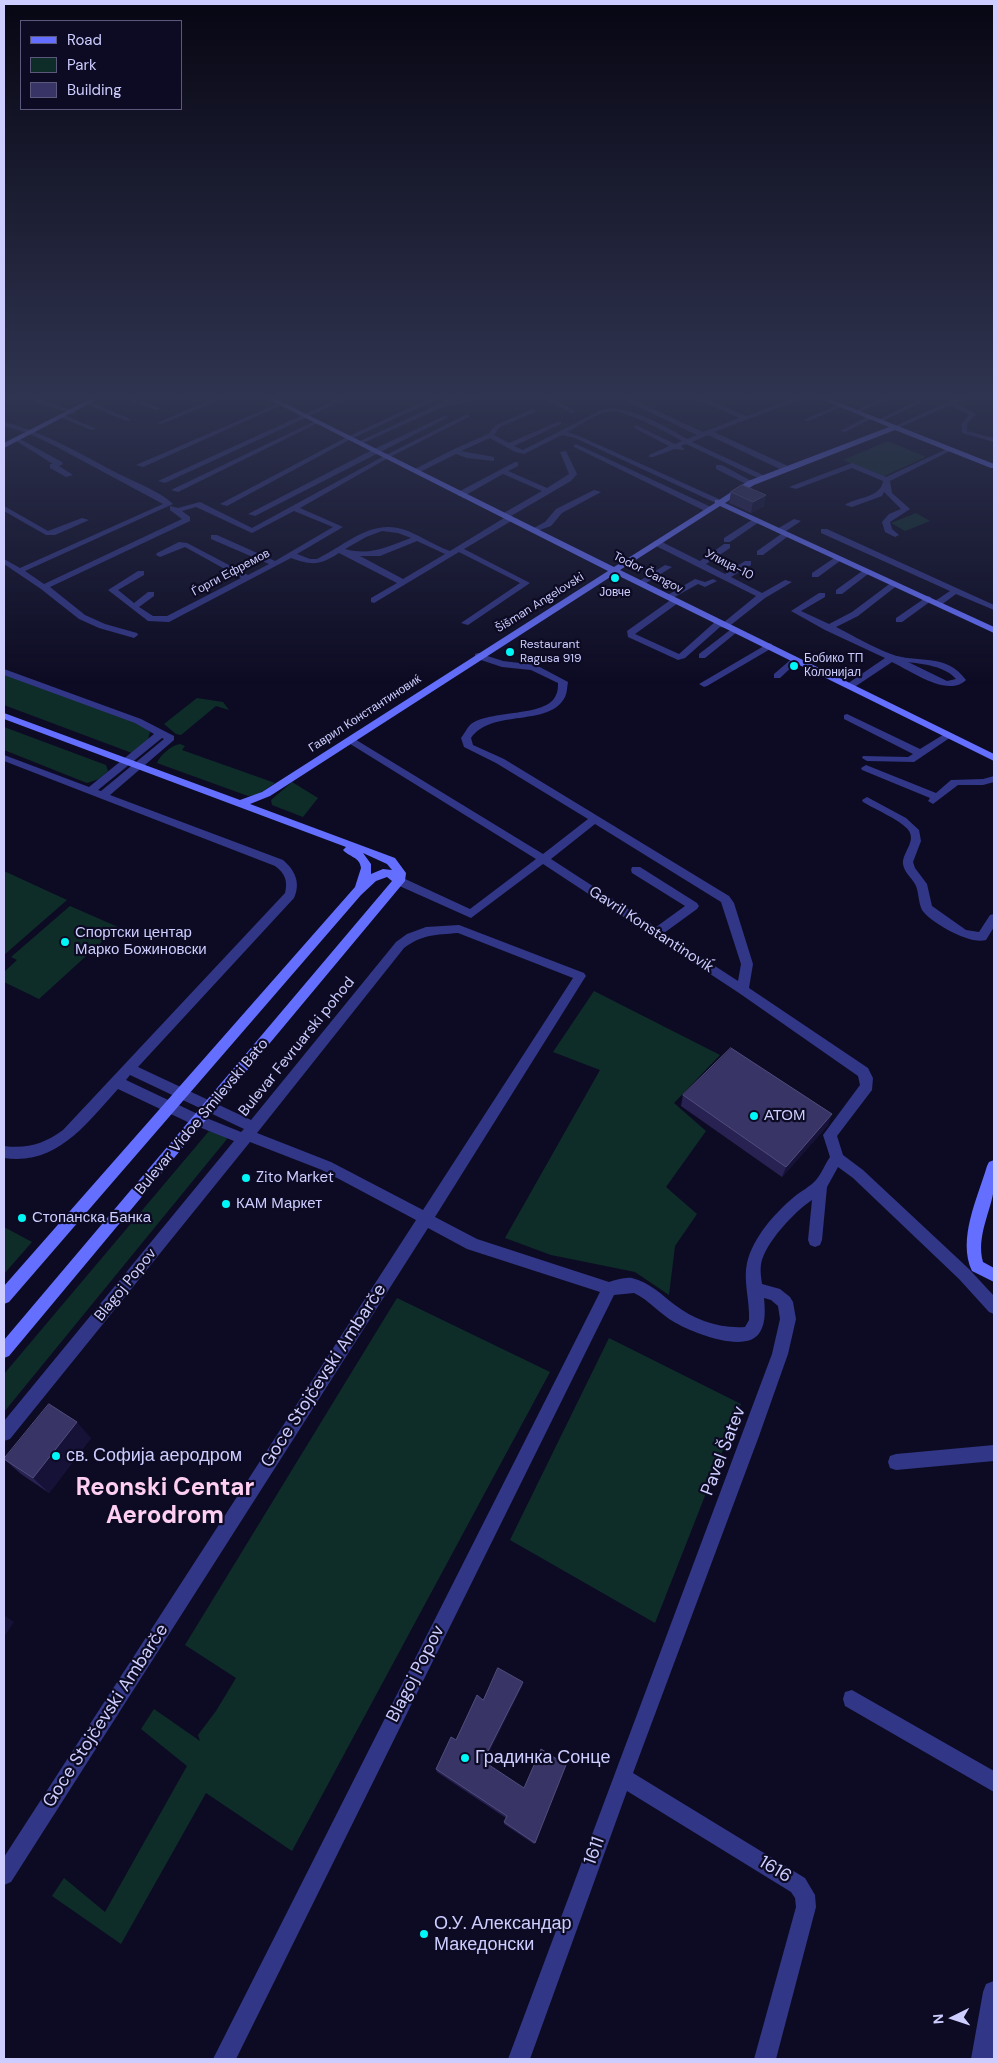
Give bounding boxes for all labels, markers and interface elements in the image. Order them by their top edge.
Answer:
legend [20,20,182,110]
text: Road [67,30,102,50]
text: Park [67,55,97,75]
text: Building [67,80,122,100]
street label: Ѓорги Ефремов [189,546,273,600]
street label: Улица-10 [702,547,756,583]
street label: Todor Čangov [611,549,685,597]
street label: Šišman Angelovski [493,570,587,636]
marker: Јовче [609,572,621,584]
place label: Јовче [599,586,631,600]
place label: Restaurant Ragusa 919 [520,638,581,666]
marker: Restaurant Ragusa 919 [504,646,516,658]
place label: Бобико ТП Колонијал [804,652,863,680]
marker: Бобико ТП Колонијал [788,660,800,672]
street label: Гаврил Константиновиќ [306,672,424,756]
street label: Gavril Konstantinoviḱ [585,883,717,977]
place label: Спортски центар Марко Божиновски [75,924,207,959]
marker: Спортски центар Марко Божиновски [59,936,71,948]
street label: Bulevar Fevruarski pohod [235,974,359,1120]
street label: Bulevar Vidoe Smilevski Bato [132,1035,272,1199]
place label: АТОМ [764,1107,805,1125]
marker: АТОМ [748,1110,760,1122]
place label: Zito Market [256,1169,334,1187]
marker: Zito Market [240,1172,252,1184]
place label: КАМ Маркет [236,1195,322,1213]
marker: КАМ Маркет [220,1198,232,1210]
place label: Стопанска Банка [32,1209,151,1227]
marker: Стопанска Банка [16,1212,28,1224]
street label: Blagoj Popov [91,1245,161,1325]
street label: Goce Stojčevski Ambarče [257,1280,391,1472]
street label: Pavel Šatev [697,1403,751,1499]
place label: св. Софија аеродром [66,1445,242,1467]
marker: св. Софија аеродром [50,1450,62,1462]
district label: Reonski Centar Aerodrom [76,1475,254,1531]
street label: Goce Stojčevski Ambarče [39,1620,173,1812]
street label: Blagoj Popov [382,1622,450,1726]
place label: Градинка Сонце [475,1747,610,1769]
marker: Градинка Сонце [459,1752,471,1764]
street label: 1611 [580,1834,610,1868]
street label: 1616 [755,1852,795,1888]
place label: О.У. Александар Македонски [434,1913,571,1956]
marker: О.У. Александар Македонски [418,1928,430,1940]
north arrow [928,1993,978,2043]
text: N [929,2013,947,2025]

